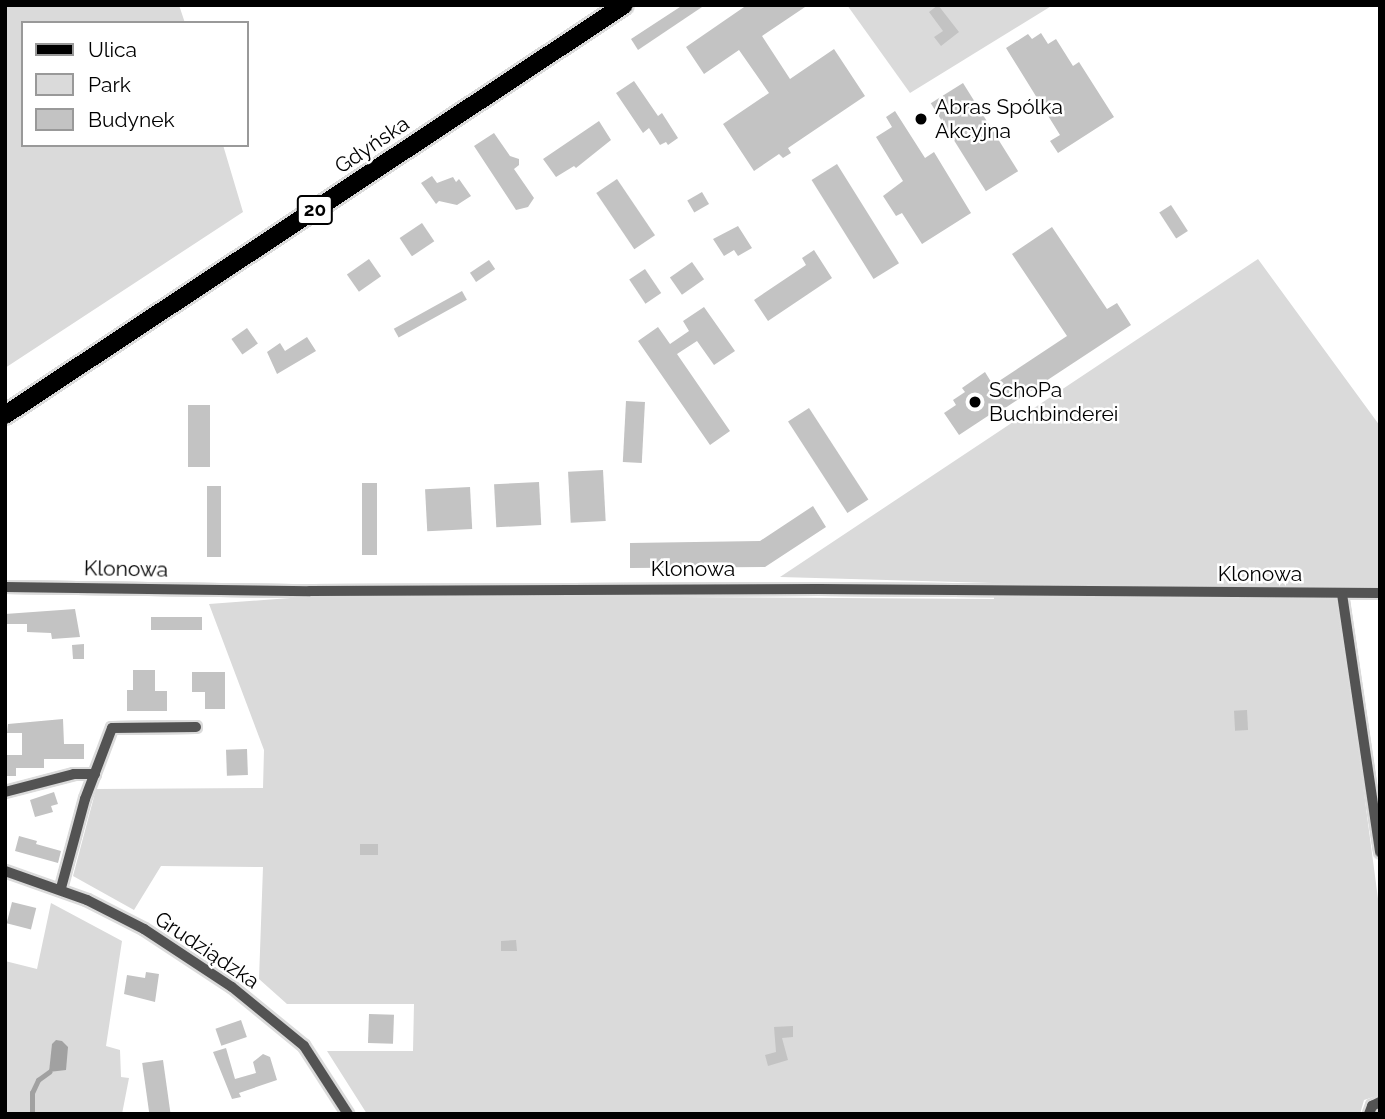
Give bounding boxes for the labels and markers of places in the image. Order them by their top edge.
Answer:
place label: Abras Spólka Akcyjna [935,94,1063,144]
marker: Abras Spólka Akcyjna [913,111,929,127]
place label: SchoPa Buchbinderei [989,377,1118,427]
marker: SchoPa Buchbinderei [967,394,983,410]

